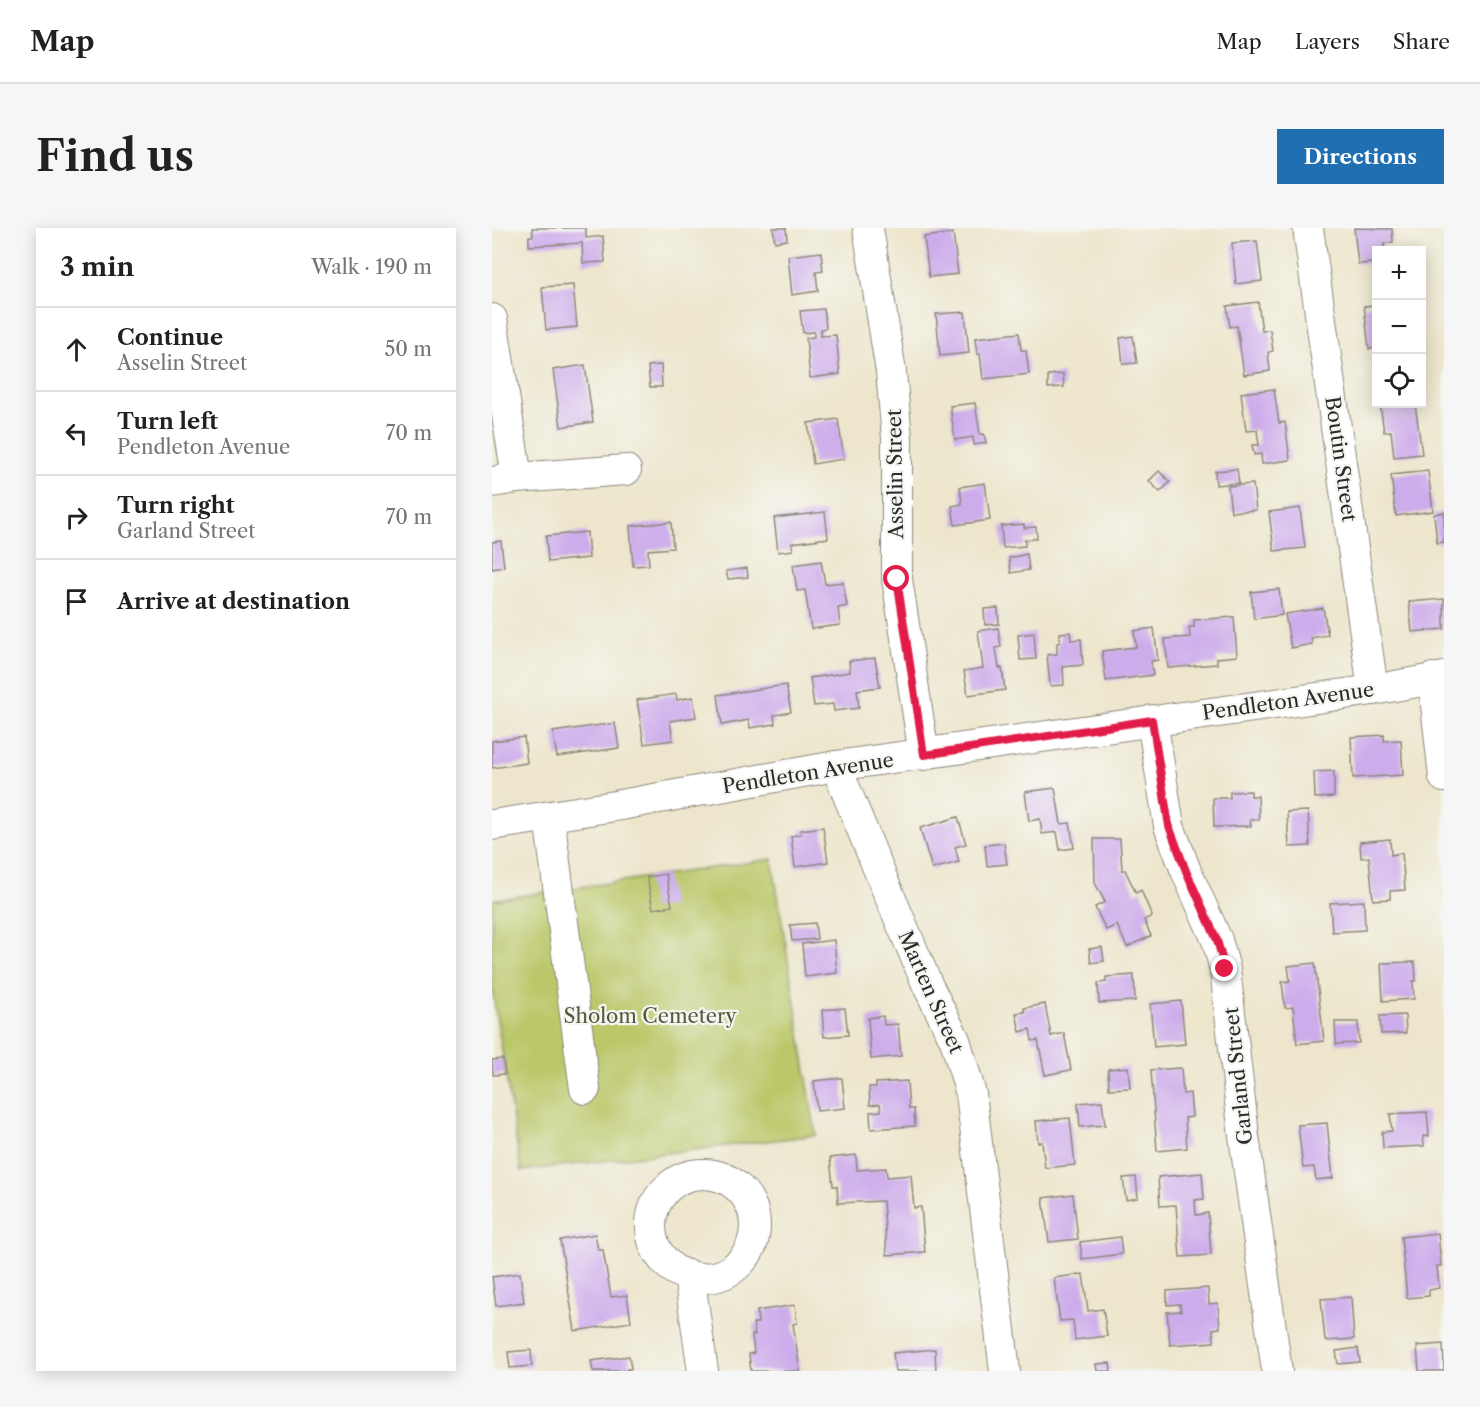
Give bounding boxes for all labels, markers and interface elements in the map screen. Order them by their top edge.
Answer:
text: Map [30,24,94,58]
text: Map [1217,29,1262,54]
text: Layers [1295,29,1360,54]
text: Share [1393,29,1450,54]
button: Directions [1277,129,1444,184]
text: Find us [36,130,194,182]
map controls [1372,246,1426,408]
button: + [1372,246,1426,300]
text: 3 min [60,251,134,283]
text: Walk · 190 m [311,255,432,279]
button: − [1372,300,1426,354]
text: Continue [117,324,223,351]
icon: ahead [60,333,93,366]
text: 50 m [385,337,432,361]
text: Asselin Street [117,351,247,375]
button: locate [1372,354,1426,408]
street label: Boutin Street [1320,395,1362,523]
text: Turn left [117,408,218,435]
street label: Asselin Street [882,409,908,540]
icon: left [60,417,93,450]
text: 70 m [386,421,432,445]
text: Pendleton Avenue [117,435,290,459]
text: Turn right [117,492,235,519]
icon: right [60,501,93,534]
text: 70 m [386,505,432,529]
text: Garland Street [117,519,255,543]
route start [883,565,909,591]
icon: arrive [60,585,93,618]
text: Arrive at destination [117,588,350,615]
street label: Pendleton Avenue [1201,677,1375,725]
street label: Pendleton Avenue [721,748,895,798]
street label: Marten Street [893,927,969,1057]
route end [1211,955,1237,981]
park label: Sholom Cemetery [563,1004,737,1028]
street label: Garland Street [1219,1006,1257,1146]

